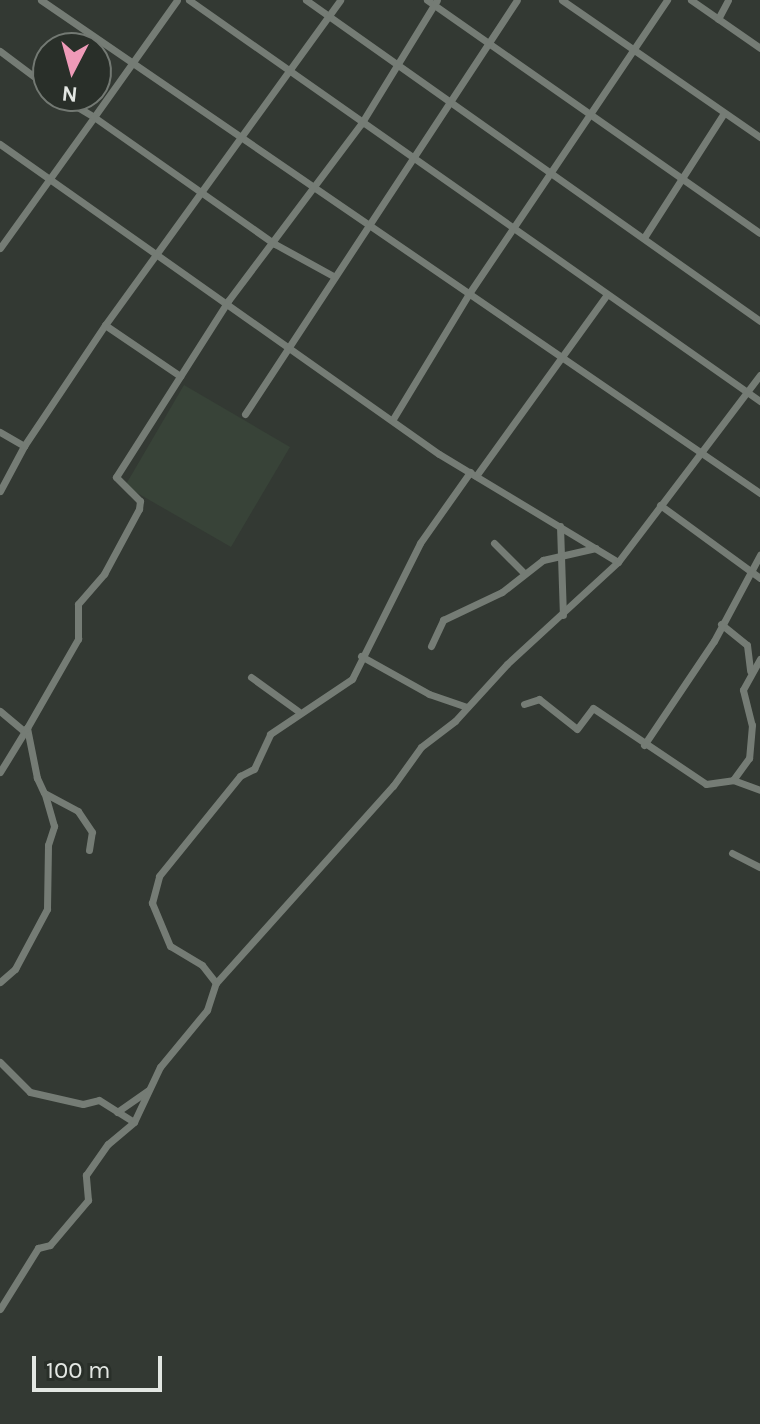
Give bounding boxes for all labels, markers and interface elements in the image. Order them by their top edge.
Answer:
north arrow [32,32,112,112]
text: N [60,80,79,108]
scale bar [36,1340,166,1390]
text: 100 m [46,1356,111,1384]

